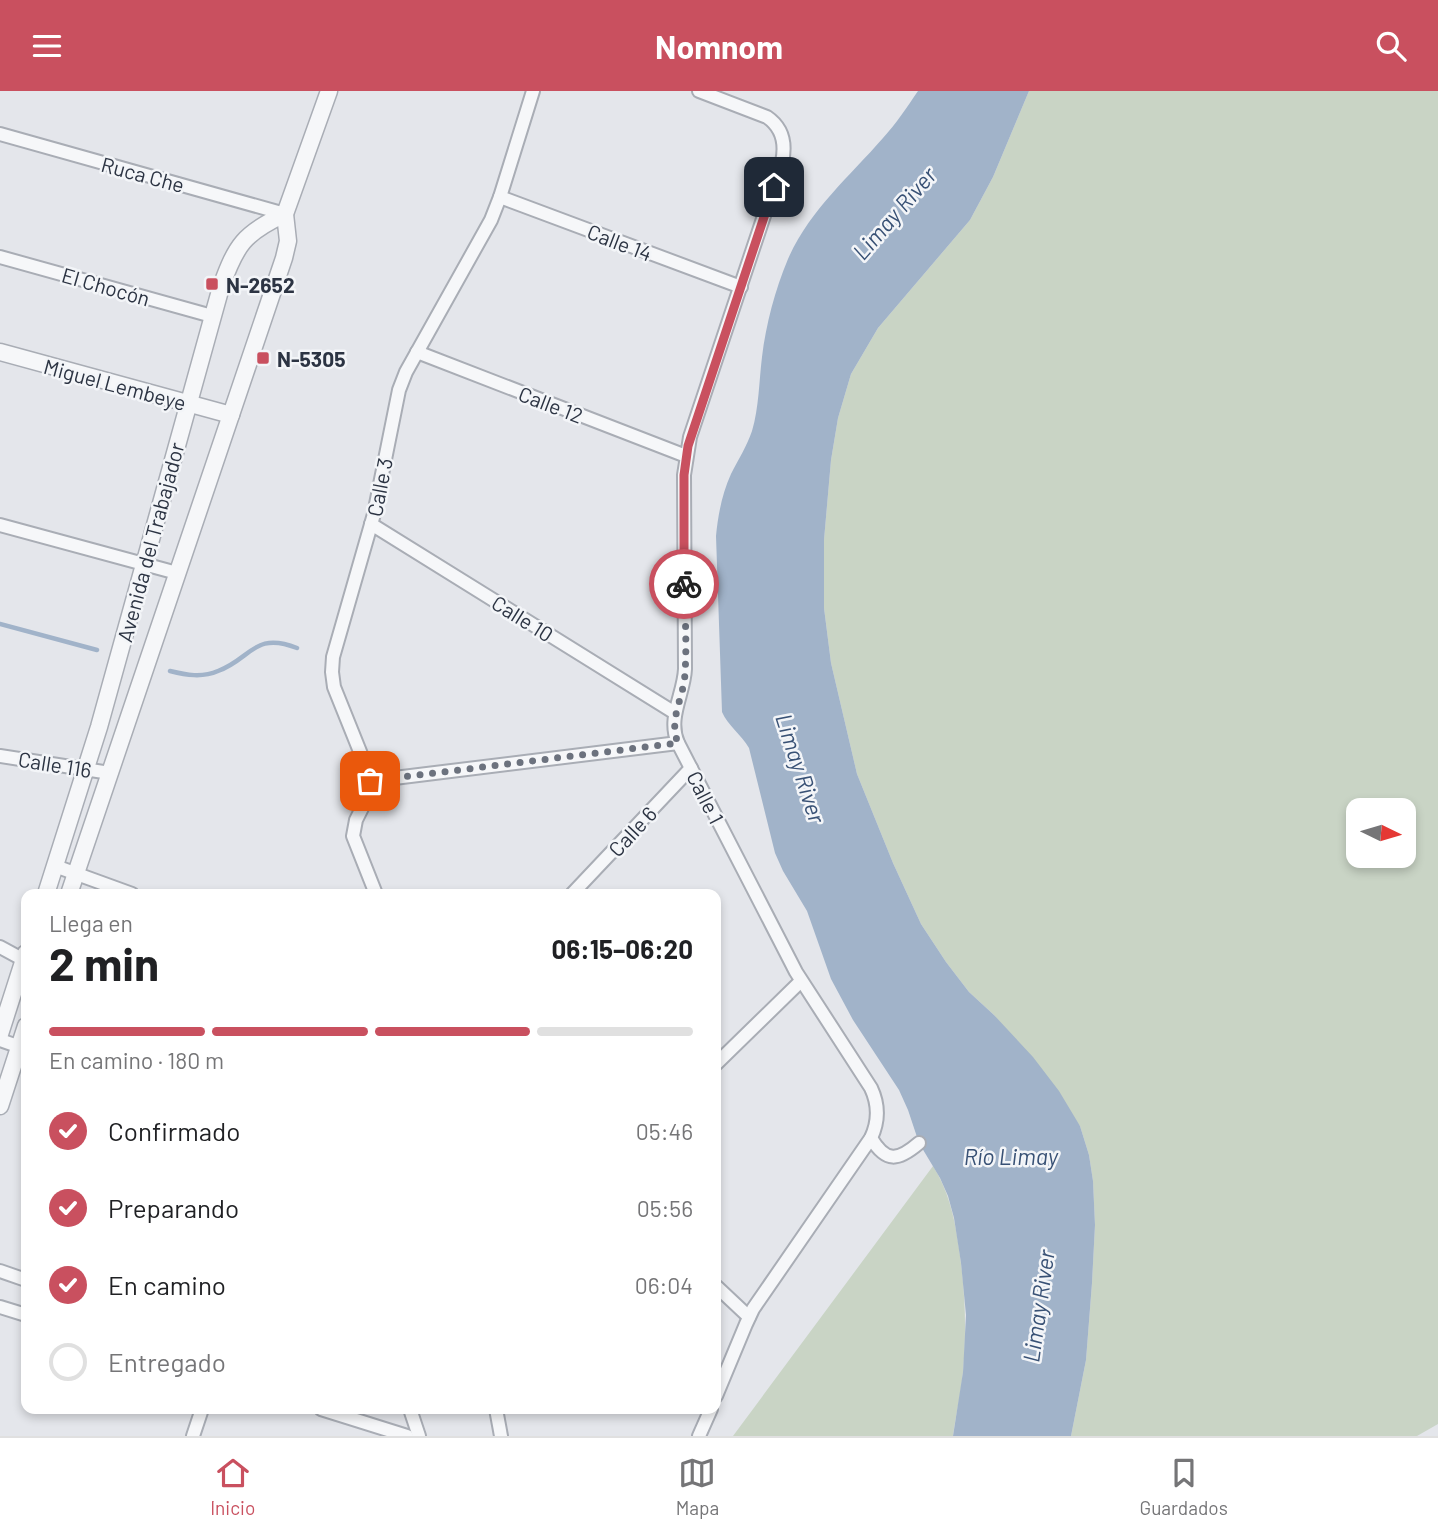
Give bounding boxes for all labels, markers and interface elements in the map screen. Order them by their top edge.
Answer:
icon: menu [28,27,66,65]
text: Nomnom [655,27,783,65]
icon: search [1372,27,1410,65]
street label: Ruca Che [99,151,187,197]
pin [744,157,804,217]
water label: Limay River [846,160,942,265]
icon: home [755,168,793,206]
street label: Calle 14 [584,218,656,266]
street label: El Chocón [59,262,153,310]
place label: N-2652 [226,272,295,297]
marker: N-2652 [204,276,220,292]
place label: N-5305 [277,346,346,371]
marker: N-5305 [255,350,271,366]
street label: Miguel Lembeye [41,353,189,415]
street label: Calle 12 [515,380,587,428]
street label: Avenida del Trabajador [111,439,189,644]
street label: Calle 3 [361,456,397,518]
courier [649,549,719,619]
icon: bike [665,565,703,603]
street label: Calle 10 [488,589,558,647]
water label: Limay River [770,710,832,827]
street label: Calle 116 [17,746,93,782]
pin [340,751,400,811]
icon: bag [351,762,389,800]
street label: Calle 1 [682,766,730,828]
north arrow [1346,798,1416,868]
map controls [1346,798,1416,868]
street label: Calle 6 [603,801,661,861]
text: Llega en [49,909,133,937]
text: 06:15–06:20 [552,933,693,964]
text: 2 min [49,935,159,990]
text: En camino · 180 m [49,1046,224,1074]
icon: check [49,1112,87,1150]
text: Confirmado [108,1115,240,1146]
text: 05:46 [636,1117,693,1145]
water label: Río Limay [964,1142,1059,1170]
icon: check [49,1189,87,1227]
text: Preparando [108,1192,239,1223]
text: 05:56 [637,1194,693,1222]
water label: Limay River [1016,1247,1060,1364]
icon: check [49,1266,87,1304]
text: En camino [108,1269,226,1300]
text: 06:04 [635,1271,693,1299]
text: Entregado [108,1346,226,1377]
tab: Inicio [210,1454,255,1519]
tab: Mapa [676,1454,719,1519]
tab: Guardados [1139,1454,1228,1519]

